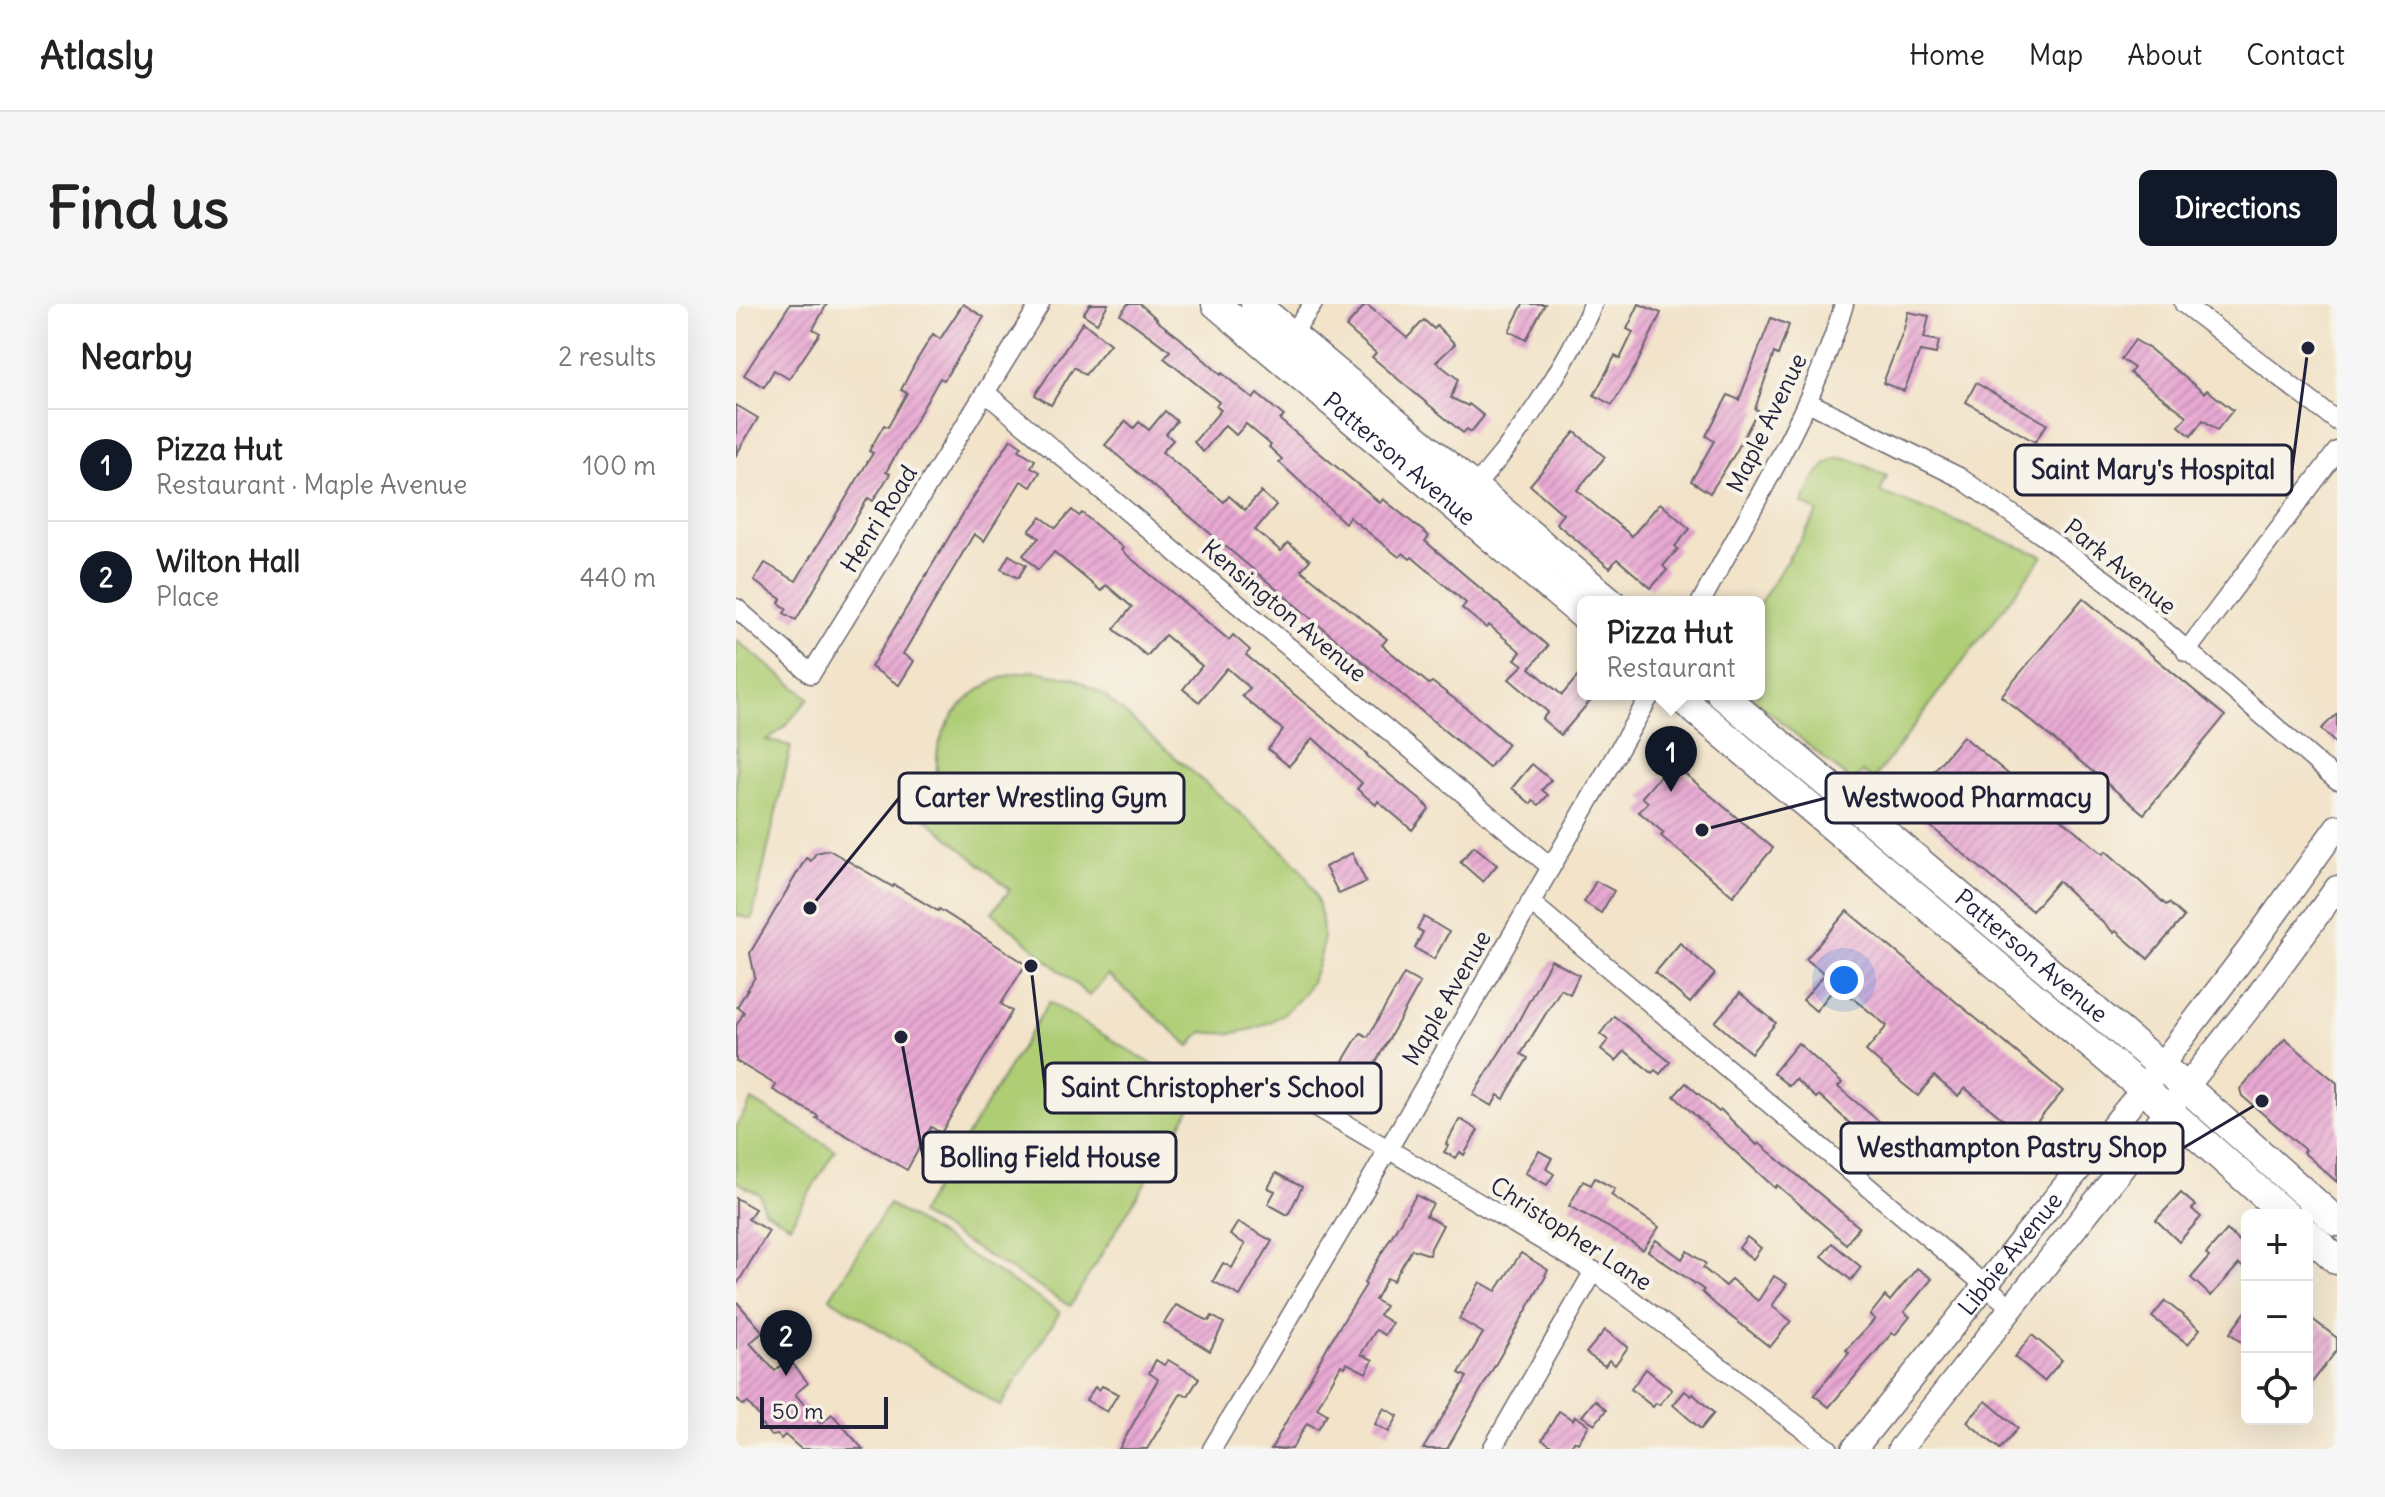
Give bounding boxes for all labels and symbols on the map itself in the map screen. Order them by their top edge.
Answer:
street label: Maple Avenue [1719,348,1813,497]
street label: Patterson Avenue [1317,385,1482,532]
callout: Saint Mary's Hospital [2015,445,2292,495]
text: Saint Mary's Hospital [2031,453,2275,486]
street label: Henri Road [833,459,923,578]
street label: Park Avenue [2058,512,2183,621]
street label: Kensington Avenue [1196,532,1373,688]
pin: 1 [1645,726,1697,792]
callout: Carter Wrestling Gym [899,773,1184,823]
callout: Westwood Pharmacy [1826,773,2108,823]
text: Carter Wrestling Gym [915,781,1168,814]
text: Westwood Pharmacy [1842,781,2092,814]
street label: Patterson Avenue [1949,882,2114,1028]
street label: Maple Avenue [1395,925,1497,1070]
your location [1824,960,1864,1000]
callout: Saint Christopher's School [1045,1063,1381,1113]
text: Saint Christopher's School [1061,1071,1365,1104]
callout: Westhampton Pastry Shop [1841,1123,2183,1173]
text: Westhampton Pastry Shop [1857,1131,2167,1164]
callout: Bolling Field House [923,1132,1176,1182]
text: Bolling Field House [939,1141,1161,1174]
street label: Christopher Lane [1485,1170,1658,1297]
street label: Libbie Avenue [1951,1186,2068,1321]
pin: 2 [760,1310,812,1376]
scale bar [760,1393,888,1429]

